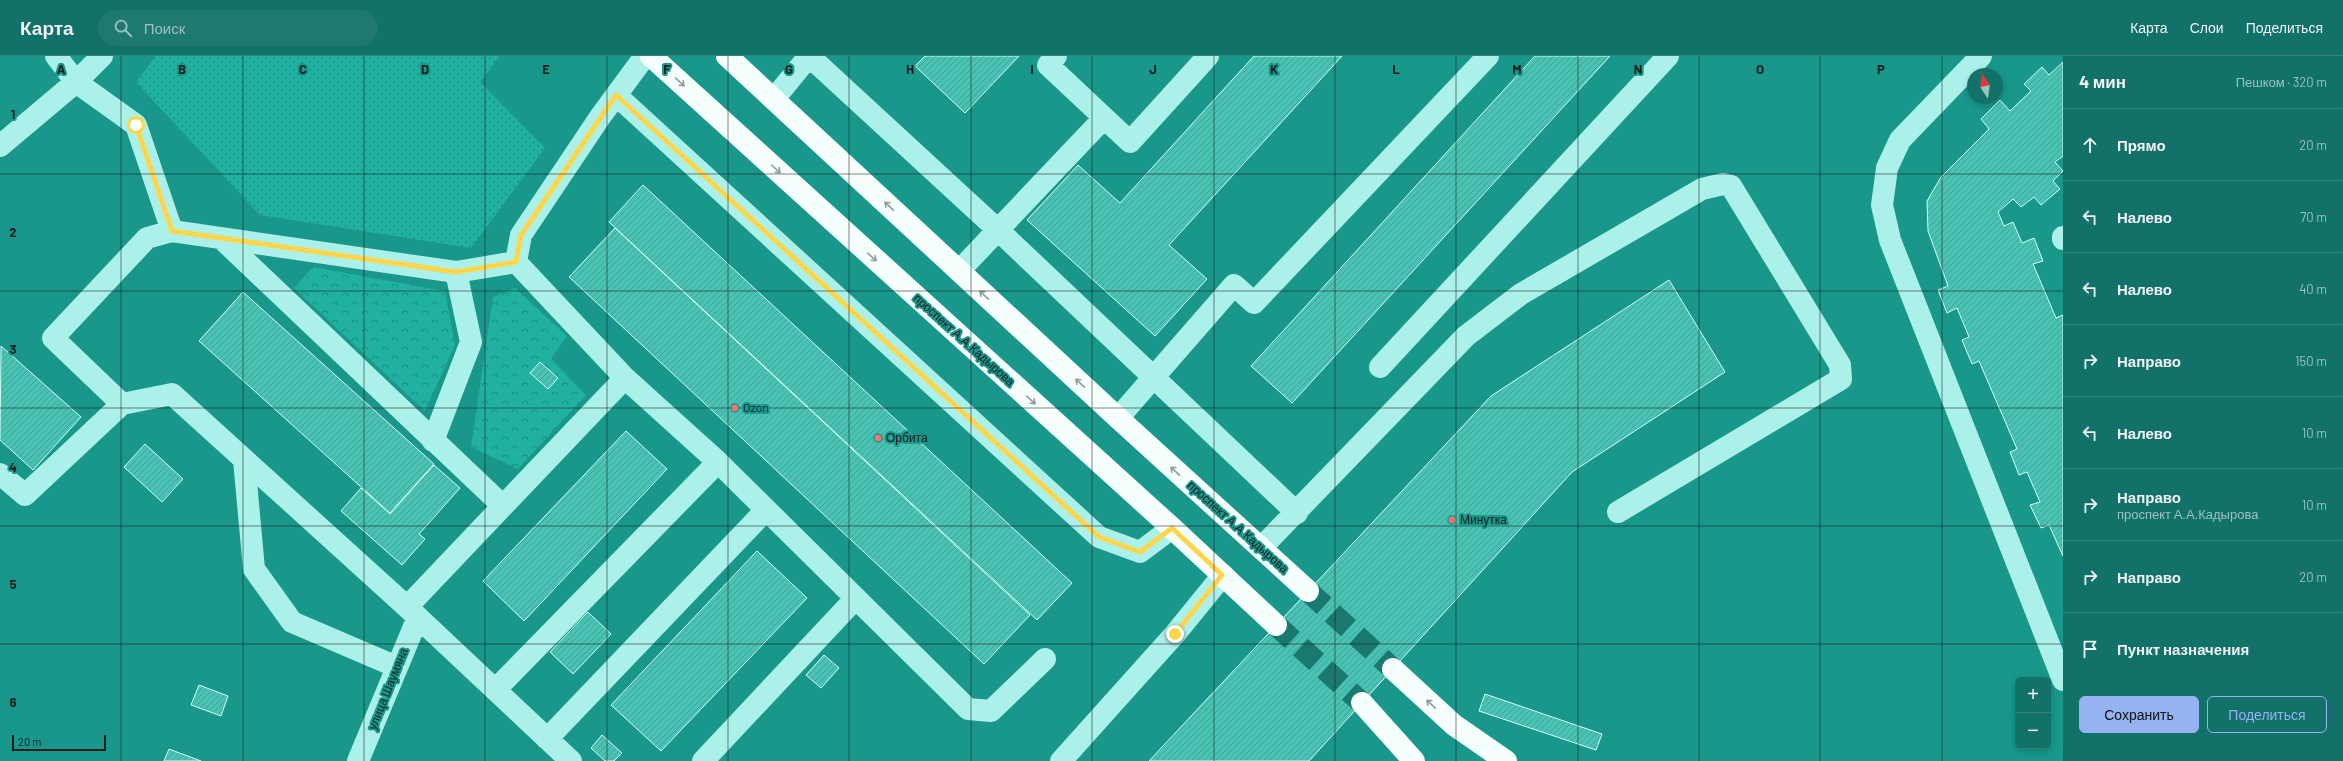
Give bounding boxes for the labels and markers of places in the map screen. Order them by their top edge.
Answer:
place label: Ozon [743,400,769,414]
marker: Ozon [730,403,740,413]
place label: Орбита [886,430,928,445]
marker: Орбита [873,433,883,443]
place label: Минутка [1460,512,1507,527]
marker: Минутка [1447,515,1457,525]

